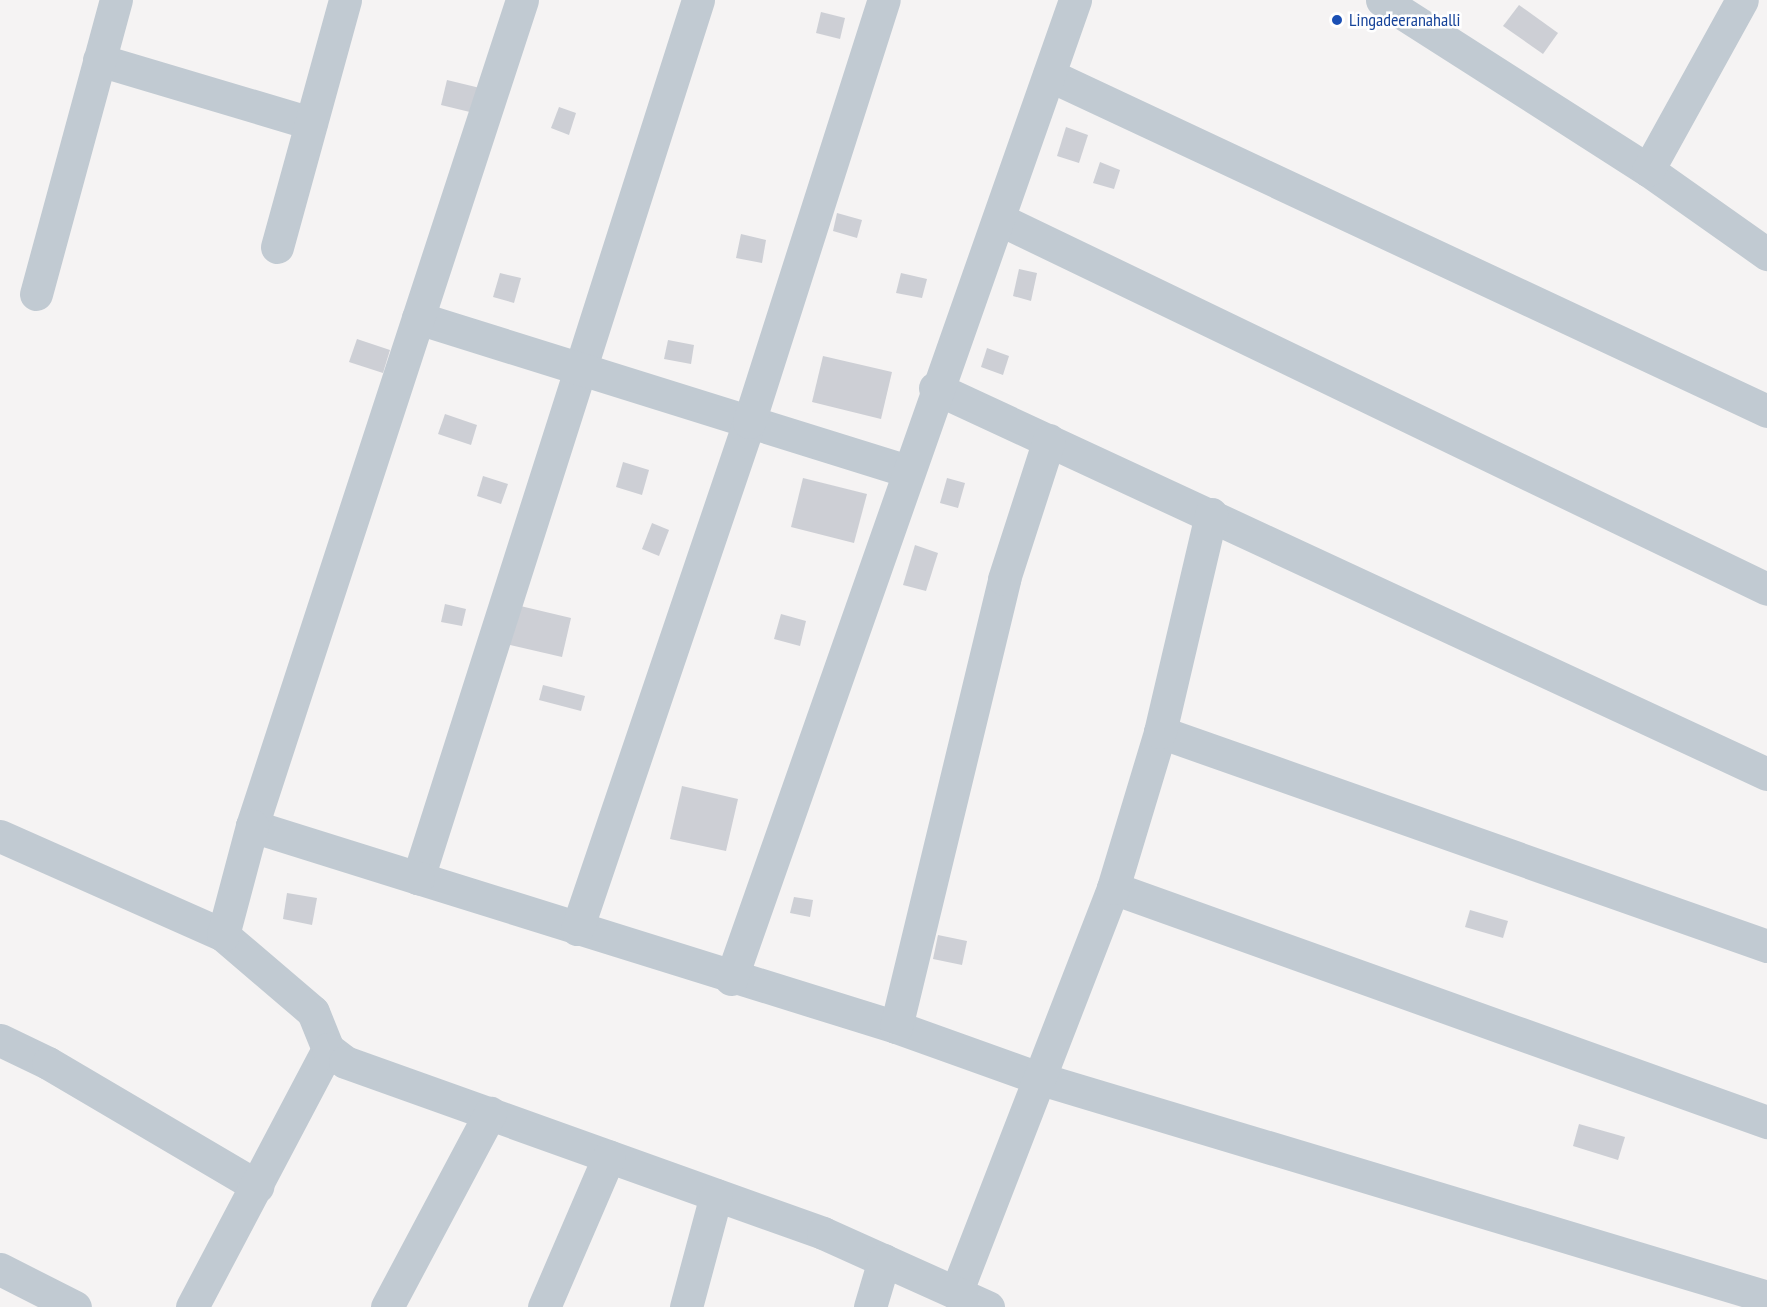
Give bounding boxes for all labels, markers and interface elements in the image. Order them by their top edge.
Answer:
place label: Lingadeeranahalli [1349,9,1460,31]
marker: Lingadeeranahalli [1330,13,1344,27]

